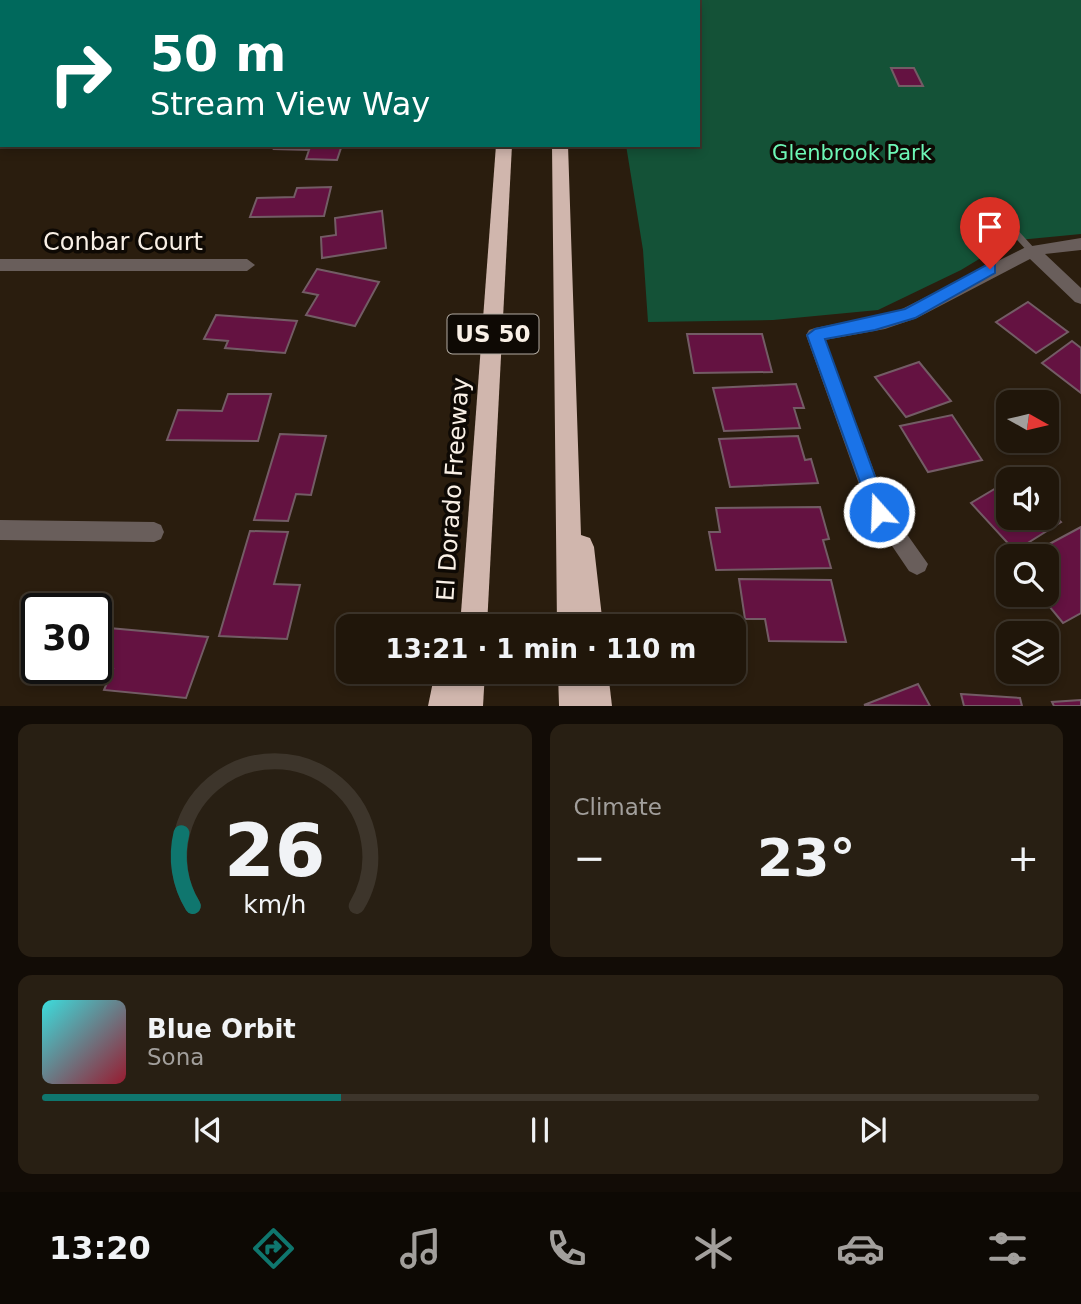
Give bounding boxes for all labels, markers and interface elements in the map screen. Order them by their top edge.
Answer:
text: 50 m [150,26,286,83]
icon: right [35,28,126,119]
text: Stream View Way [150,85,430,123]
park label: Glenbrook Park [772,141,933,165]
pin [960,197,1020,269]
icon: arrive [971,208,1009,246]
street label: Conbar Court [43,228,203,256]
road number: US 50 [448,314,538,354]
street label: El Dorado Freeway [431,376,475,602]
north arrow [996,390,1059,453]
map controls [996,390,1059,684]
button: sound [996,467,1059,530]
position arrow [842,475,916,549]
button: search [996,544,1059,607]
speed limit sign: 30 [21,593,112,684]
button: layers [996,621,1059,684]
text: 13:21 · 1 min · 110 m [386,634,696,664]
text: Climate [574,794,662,820]
text: 26 [224,809,325,894]
text: 23° [757,828,855,888]
text: − [574,836,605,880]
text: + [1007,836,1039,880]
text: km/h [243,890,306,919]
text: Blue Orbit [147,1014,296,1044]
text: Sona [147,1044,204,1070]
icon: previous [189,1111,227,1149]
icon: pause [521,1111,559,1149]
icon: next [854,1111,892,1149]
icon: directions [249,1224,298,1273]
icon: music [396,1224,445,1273]
icon: phone [542,1224,591,1273]
icon: climate [689,1224,738,1273]
icon: car [836,1224,885,1273]
icon: filters [983,1224,1032,1273]
text: 13:20 [49,1229,151,1267]

